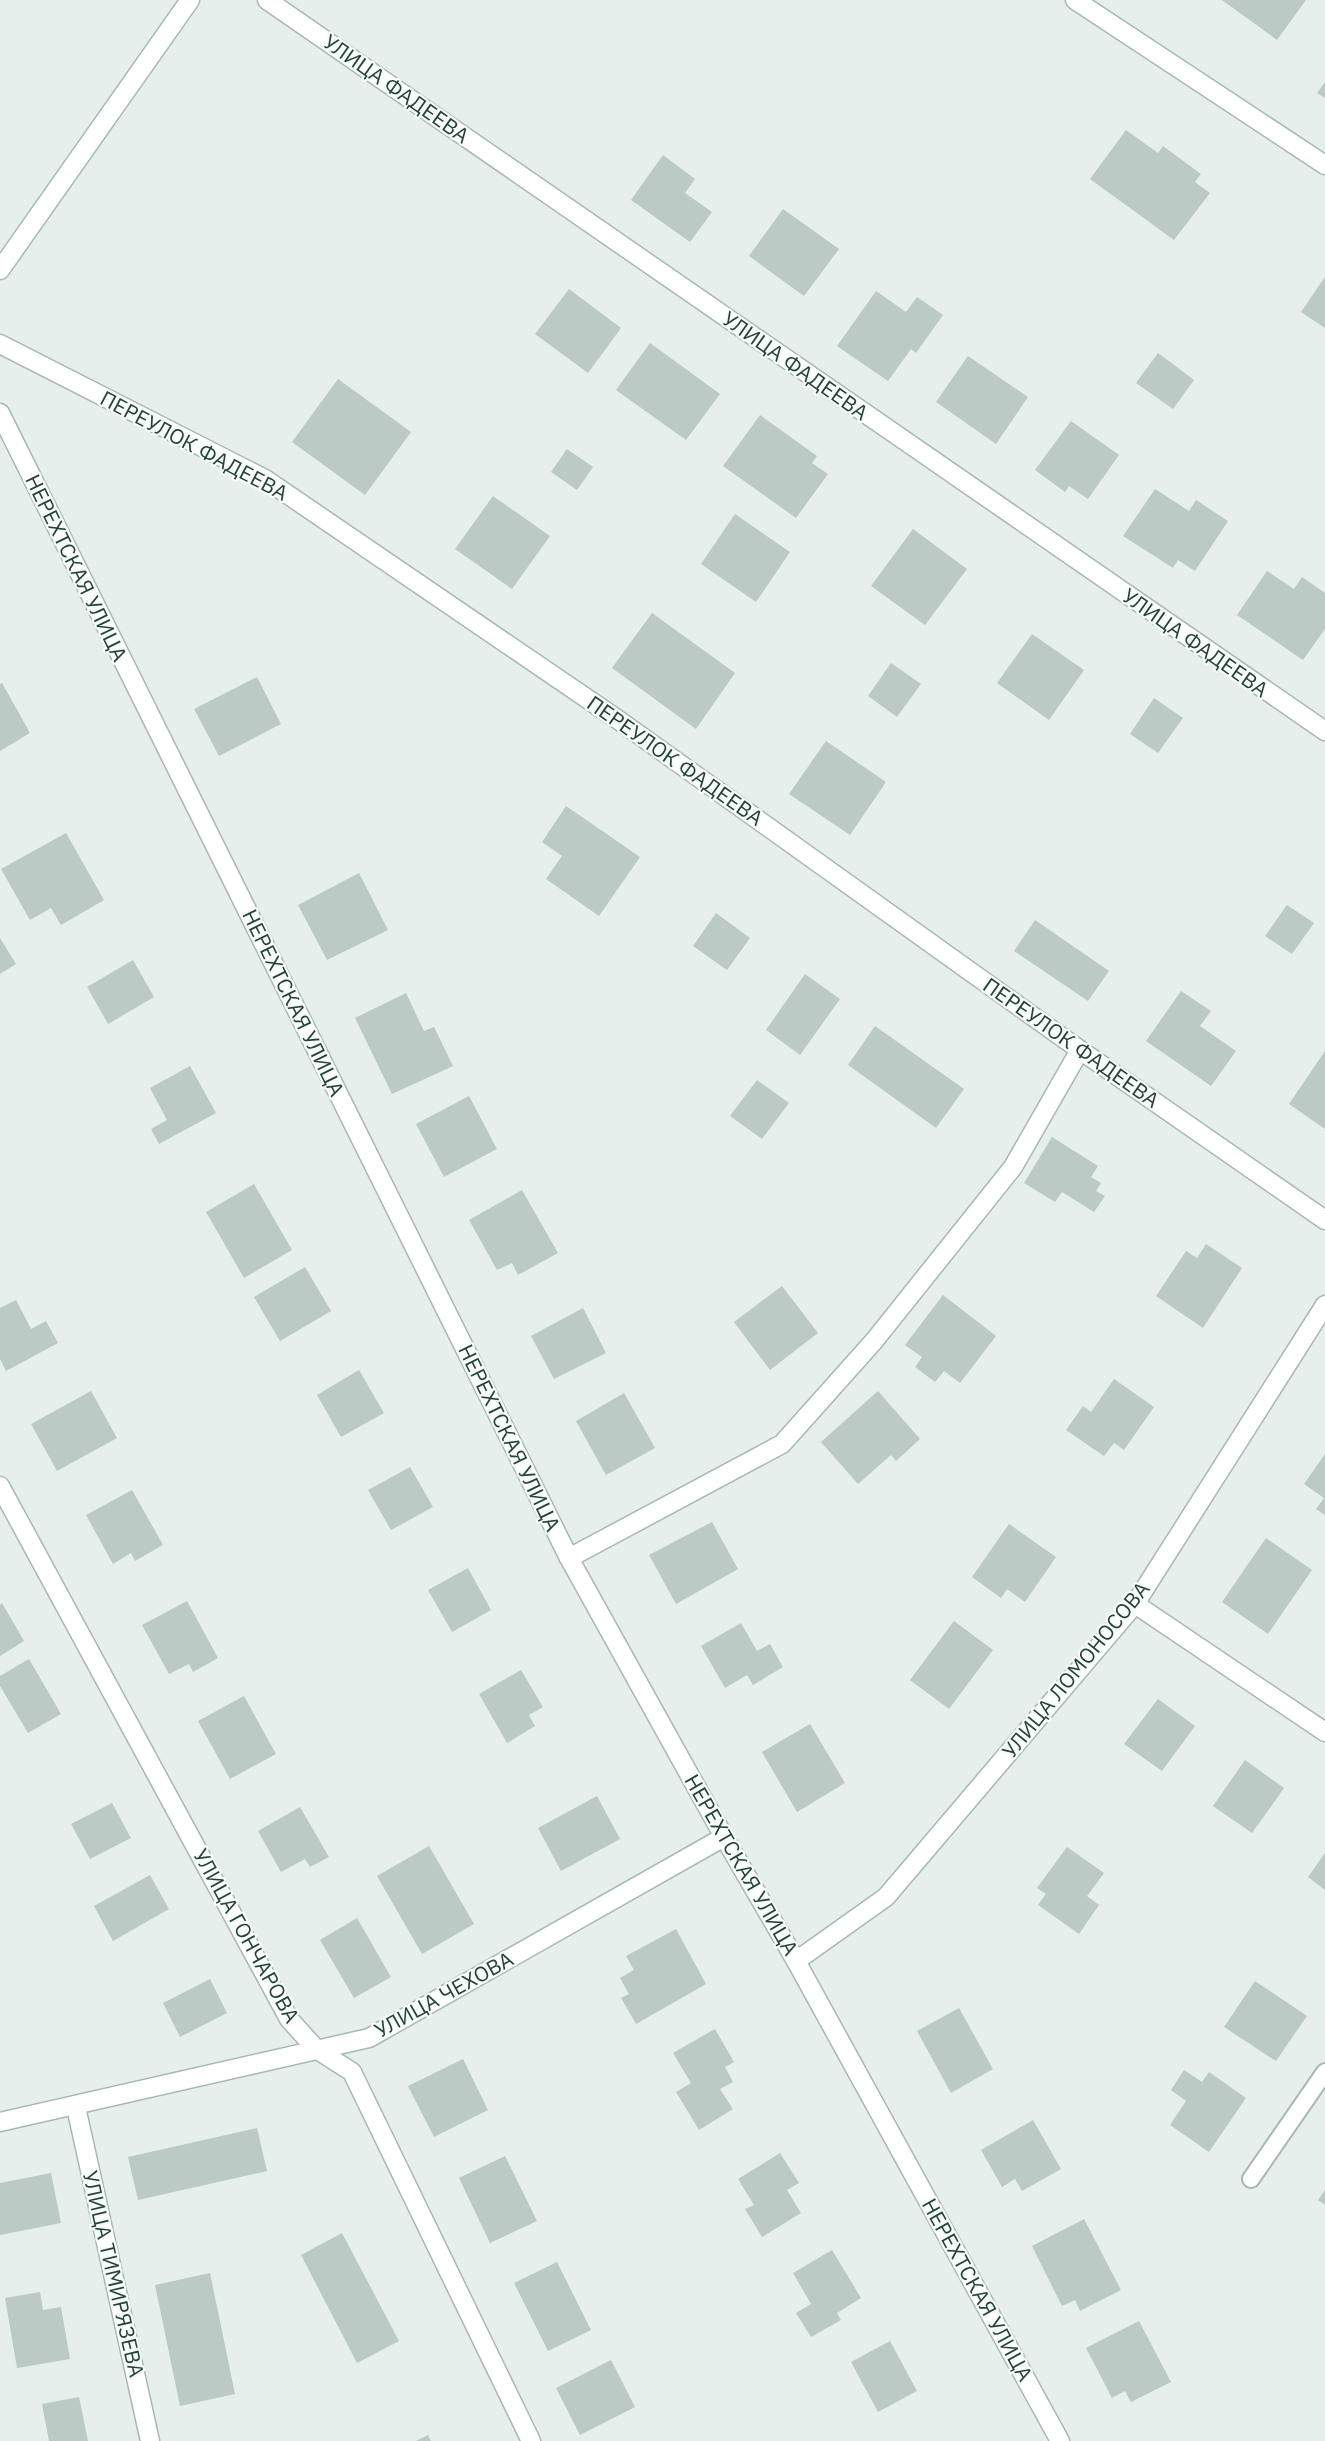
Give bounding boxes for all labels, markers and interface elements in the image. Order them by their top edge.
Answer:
street label: УЛИЦА ФАДЕЕВА [318,27,475,149]
street label: УЛИЦА ФАДЕЕВА [717,304,874,426]
street label: ПЕРЕУЛОК ФАДЕЕВА [96,384,293,507]
street label: НЕРЕХТСКАЯ УЛИЦА [19,469,134,666]
street label: УЛИЦА ФАДЕЕВА [1117,581,1274,703]
street label: ПЕРЕУЛОК ФАДЕЕВА [582,689,769,832]
street label: НЕРЕХТСКАЯ УЛИЦА [236,904,351,1101]
street label: ПЕРЕУЛОК ФАДЕЕВА [978,971,1165,1114]
street label: НЕРЕХТСКАЯ УЛИЦА [452,1339,567,1536]
street label: УЛИЦА ЛОМОНОСОВА [995,1575,1155,1764]
street label: НЕРЕХТСКАЯ УЛИЦА [679,1769,805,1960]
street label: УЛИЦА ГОНЧАРОВА [187,1843,307,2028]
street label: УЛИЦА ЧЕХОВА [369,1944,518,2044]
street label: УЛИЦА ТИМИРЯЗЕВА [77,2168,151,2380]
street label: НЕРЕХТСКАЯ УЛИЦА [916,2193,1040,2386]

